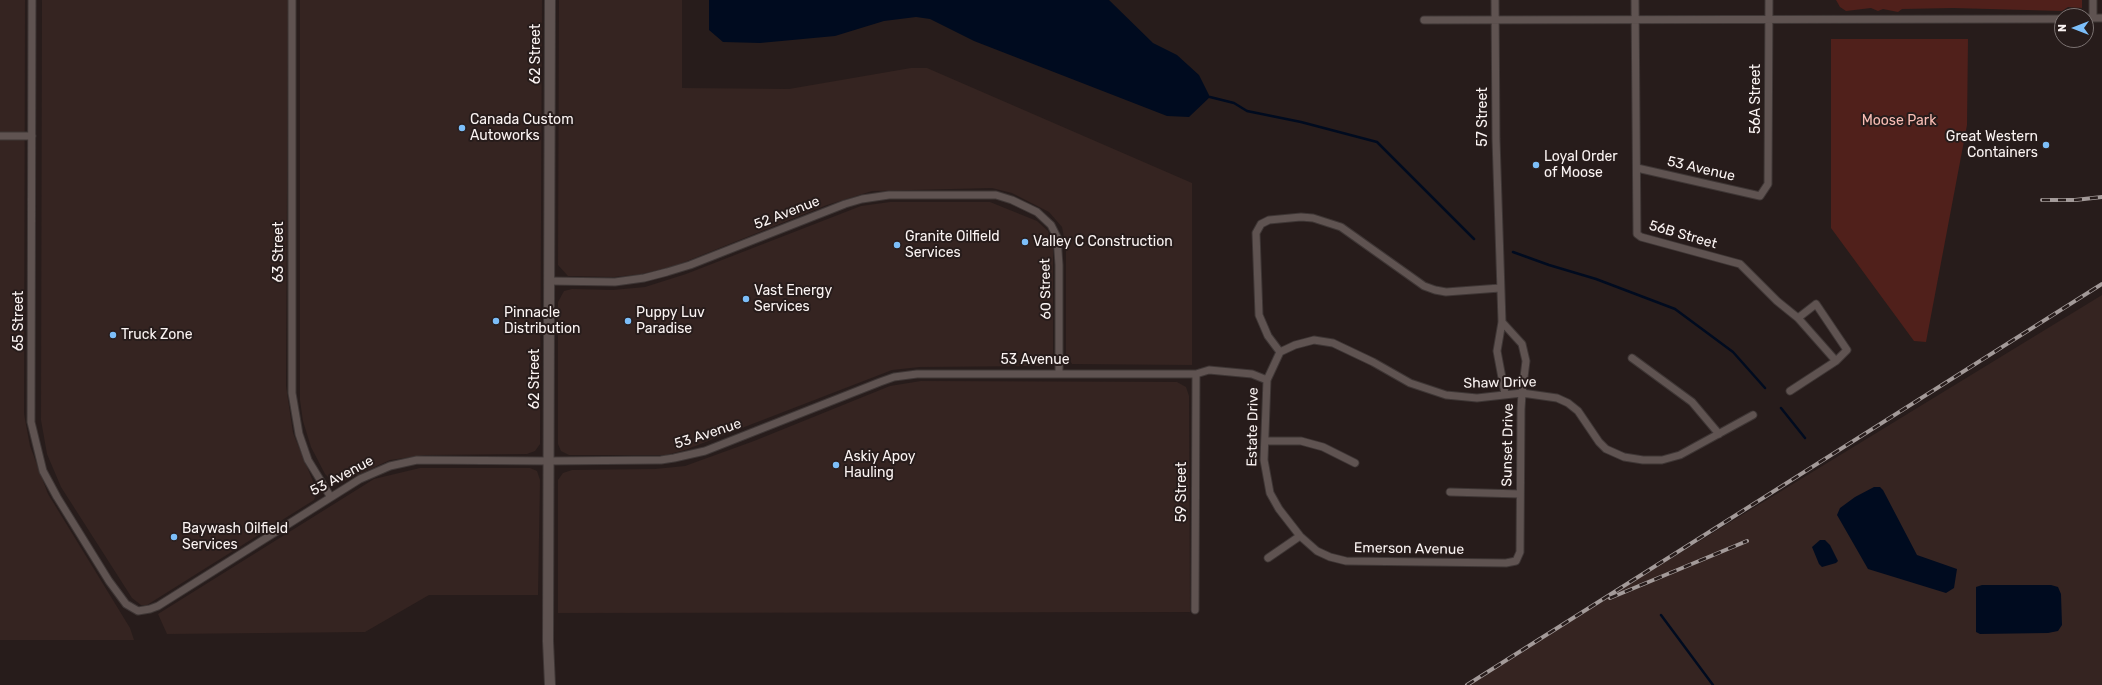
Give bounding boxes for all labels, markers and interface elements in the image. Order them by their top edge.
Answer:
north arrow [2054,8,2094,48]
street label: 62 Street [528,24,544,84]
text: N [2056,24,2069,32]
street label: 56A Street [1748,64,1764,134]
street label: 57 Street [1475,87,1491,147]
place label: Canada Custom Autoworks [470,112,574,144]
park label: Moose Park [1862,113,1936,129]
marker: Canada Custom Autoworks [457,123,467,133]
place label: Great Western Containers [1946,129,2038,162]
marker: Great Western Containers [2041,140,2051,150]
place label: Loyal Order of Moose [1544,149,1618,182]
street label: 53 Avenue [1665,153,1737,185]
marker: Loyal Order of Moose [1531,160,1541,170]
street label: 52 Avenue [752,193,822,233]
street label: 56B Street [1647,217,1719,253]
street label: 63 Street [271,222,287,282]
place label: Granite Oilfield Services [905,229,1000,262]
place label: Valley C Construction [1033,234,1173,250]
marker: Valley C Construction [1020,237,1030,247]
marker: Granite Oilfield Services [892,240,902,250]
street label: 60 Street [1037,258,1055,320]
place label: Vast Energy Services [754,283,832,316]
street label: 65 Street [11,291,27,351]
marker: Vast Energy Services [741,294,751,304]
place label: Pinnacle Distribution [504,305,580,338]
place label: Puppy Luv Paradise [636,305,705,338]
marker: Pinnacle Distribution [491,316,501,326]
marker: Puppy Luv Paradise [623,316,633,326]
place label: Truck Zone [121,327,193,343]
marker: Truck Zone [108,330,118,340]
street label: 62 Street [527,349,543,409]
street label: 53 Avenue [1000,352,1070,368]
street label: Shaw Drive [1463,374,1537,392]
street label: Estate Drive [1244,387,1262,467]
street label: Sunset Drive [1499,403,1517,487]
street label: 53 Avenue [673,415,743,453]
place label: Askiy Apoy Hauling [844,449,915,482]
street label: 53 Avenue [308,452,376,500]
marker: Askiy Apoy Hauling [831,460,841,470]
street label: 59 Street [1174,462,1190,522]
place label: Baywash Oilfield Services [182,521,288,554]
marker: Baywash Oilfield Services [169,532,179,542]
street label: Emerson Avenue [1354,540,1464,558]

